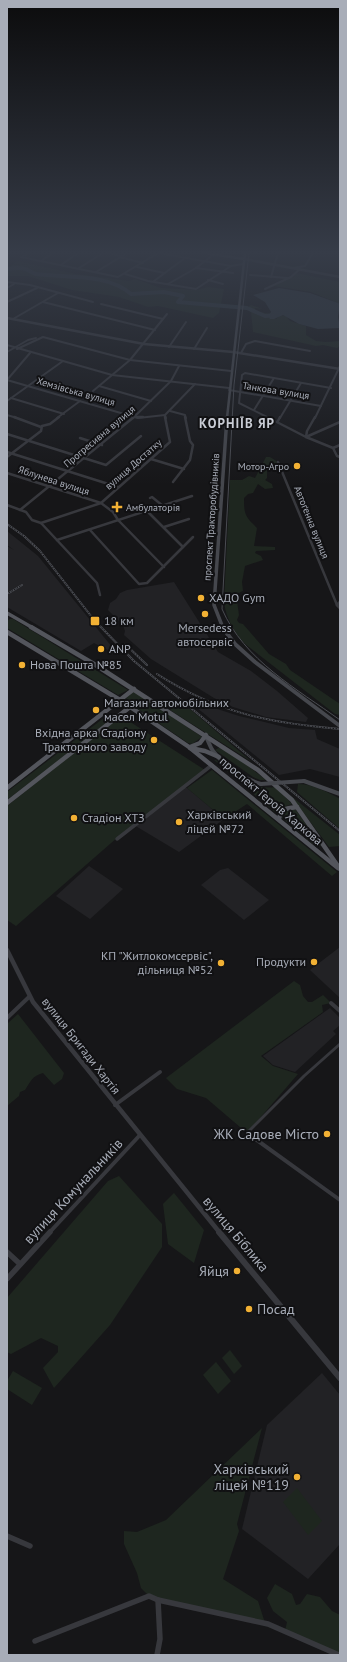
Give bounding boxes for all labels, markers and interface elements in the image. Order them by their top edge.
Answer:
street label: Хемзівська вулиця [35,374,117,409]
street label: Танкова вулиця [241,379,311,402]
street label: Прогресивна вулиця [61,402,138,470]
district label: КОРНІЇВ ЯР [199,415,275,432]
street label: вулиця Достатку [102,436,165,493]
street label: проспект Тракторобудівників [201,453,222,581]
place label: Мотор-Агро [238,460,289,473]
marker: Мотор-Агро [292,461,302,471]
street label: Яблунева вулиця [17,463,91,498]
street label: Автоґенна вулиця [291,484,332,561]
marker: Амбулаторія [111,501,123,513]
place label: Амбулаторія [126,501,180,514]
place label: ХАДО Gym [209,590,265,605]
marker: ХАДО Gym [196,593,206,603]
marker: Mersedess автосервіс [200,609,210,619]
place label: 18 км [104,613,134,628]
marker: 18 км [89,615,101,627]
place label: Mersedess автосервіс [177,620,233,649]
place label: ANP [109,641,131,656]
marker: ANP [96,644,106,654]
place label: Нова Пошта №85 [30,657,122,672]
marker: Нова Пошта №85 [17,660,27,670]
place label: Магазин автомобільних масел Motul [104,695,229,724]
marker: Магазин автомобільних масел Motul [91,705,101,715]
place label: Вхідна арка Стадіону Тракторного заводу [35,725,146,754]
marker: Вхідна арка Стадіону Тракторного заводу [149,735,159,745]
street label: проспект Героїв Харкова [217,753,326,848]
place label: Харківський ліцей №72 [186,807,252,836]
place label: Стадіон ХТЗ [82,810,145,825]
marker: Стадіон ХТЗ [69,813,79,823]
marker: Харківський ліцей №72 [174,817,184,827]
place label: КП "Житлокомсервіс", дільниця №52 [101,948,213,977]
place label: Продукти [256,954,306,969]
marker: Продукти [309,957,319,967]
marker: КП "Житлокомсервіс", дільниця №52 [216,958,226,968]
street label: вулиця Бригади Хартія [39,994,124,1097]
place label: ЖК Садове Місто [213,1125,319,1143]
marker: ЖК Садове Місто [322,1129,332,1139]
street label: вулиця Комунальників [20,1135,126,1247]
street label: вулиця Біблика [199,1192,273,1276]
place label: Яйця [199,1262,229,1280]
marker: Яйця [232,1266,242,1276]
place label: Посад [257,1300,295,1318]
marker: Посад [244,1304,254,1314]
place label: Харківський ліцей №119 [214,1460,289,1494]
marker: Харківський ліцей №119 [292,1472,302,1482]

